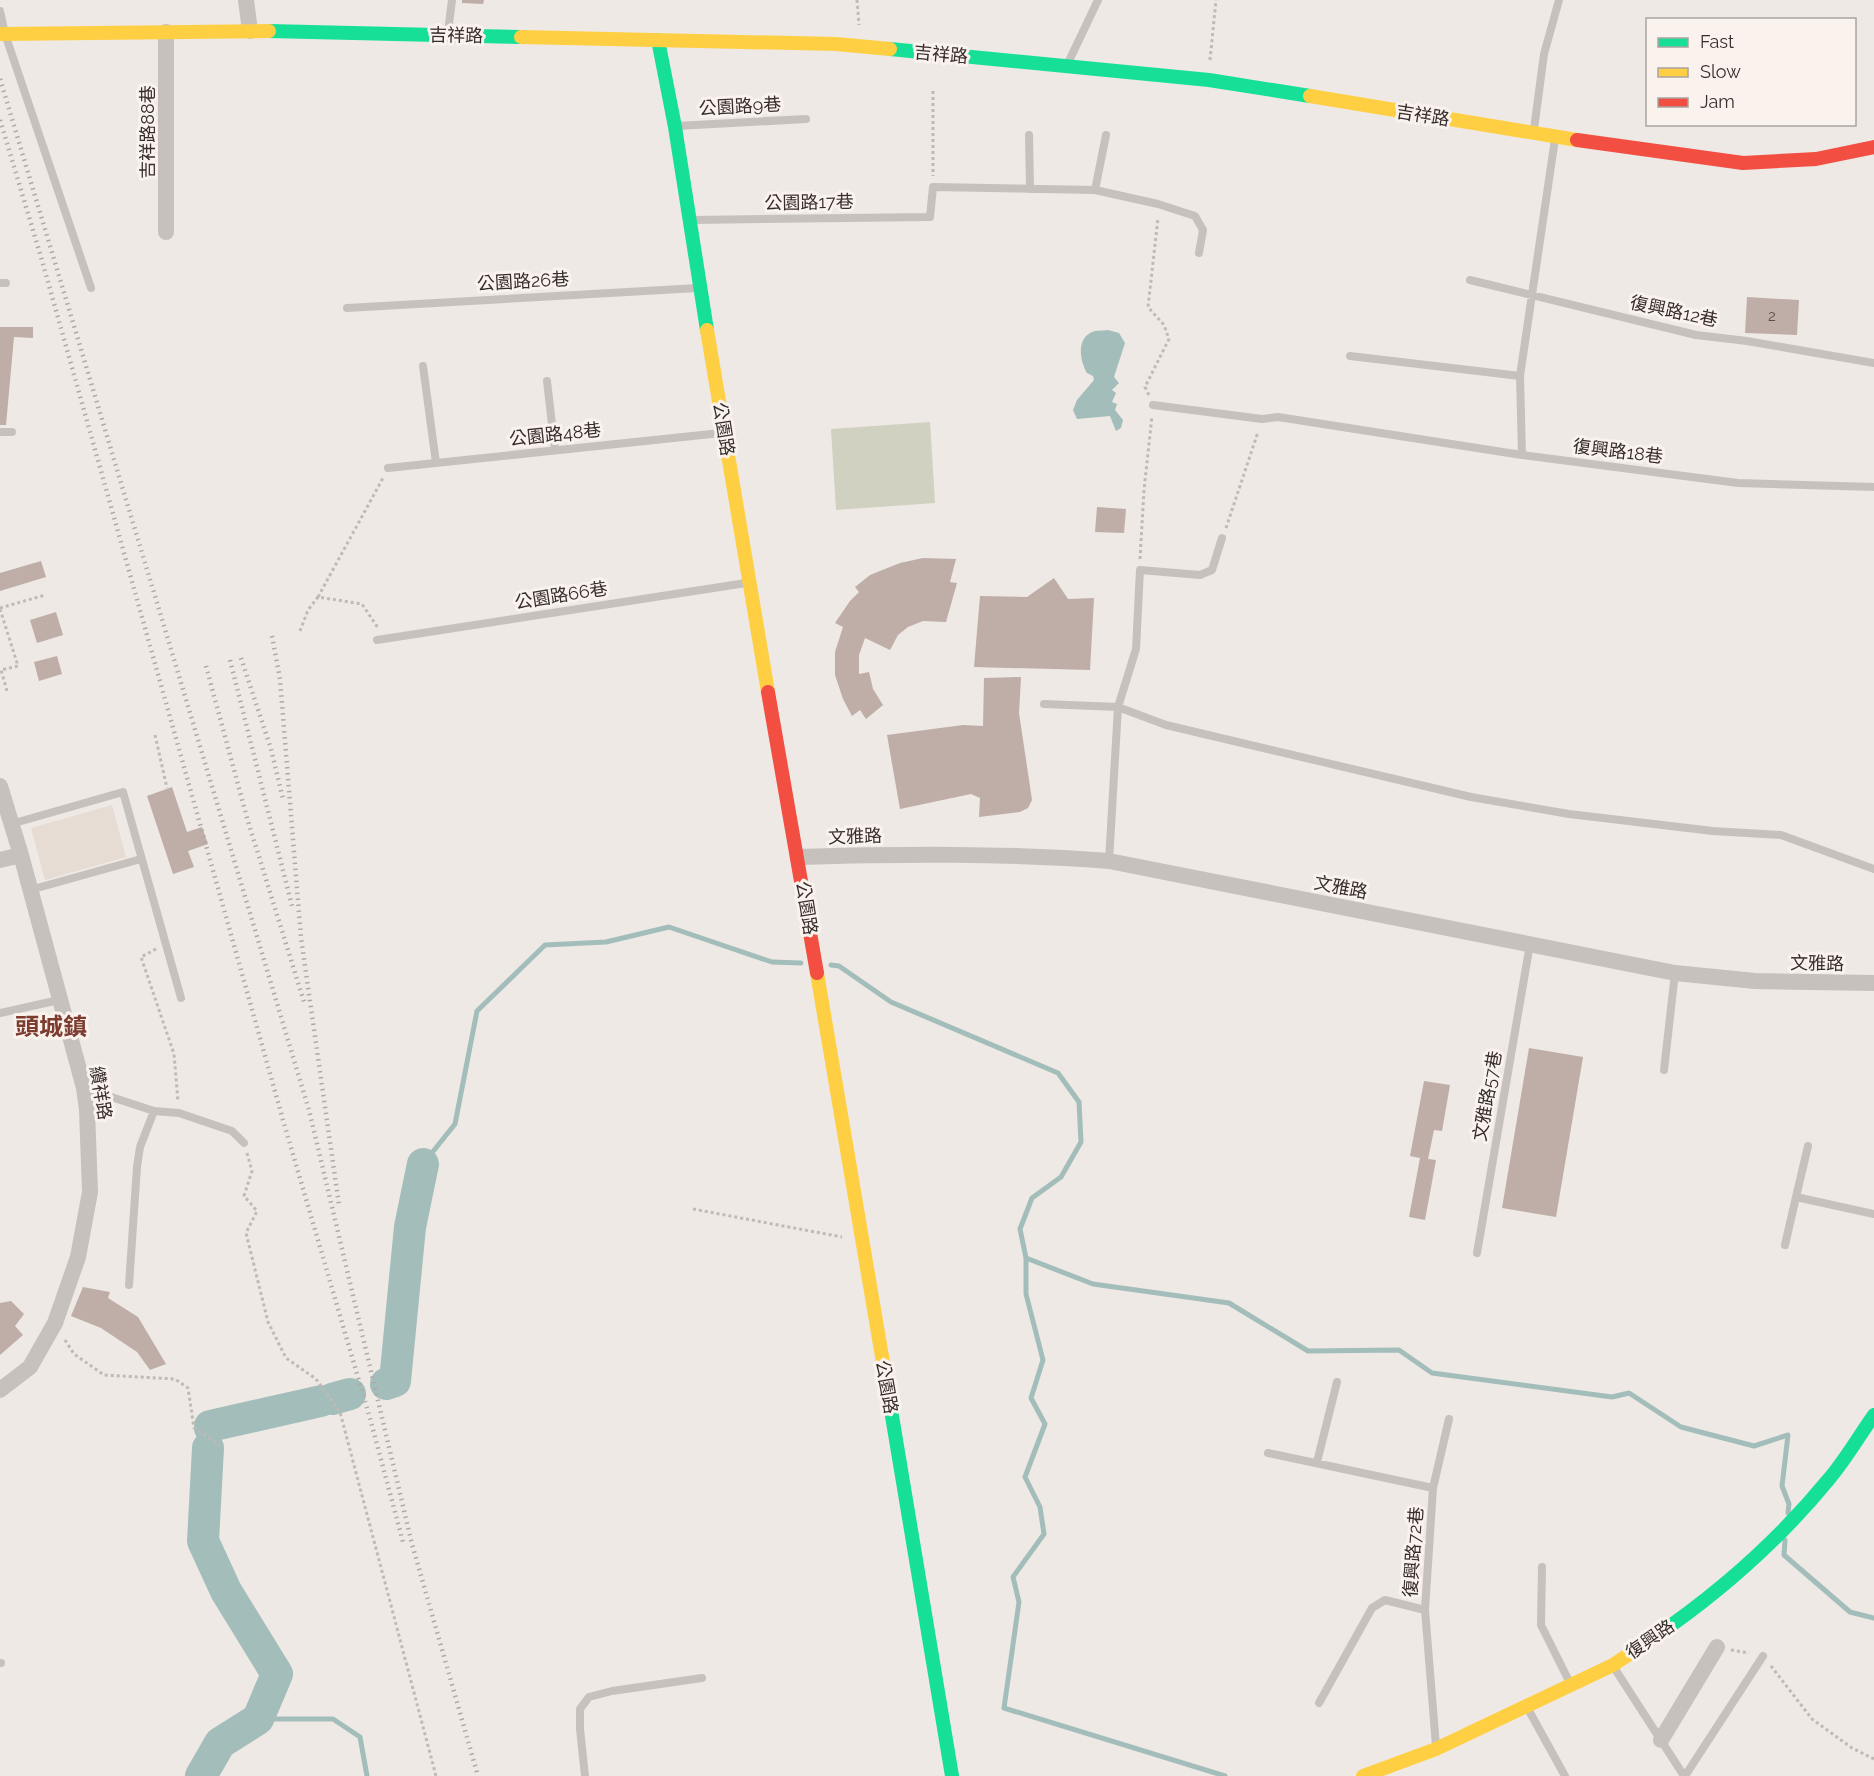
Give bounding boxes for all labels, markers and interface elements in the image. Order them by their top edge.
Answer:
legend [1646,18,1856,126]
street label: 吉祥路 [429,24,483,46]
text: Fast [1700,31,1734,52]
street label: 吉祥路 [913,41,969,67]
text: Slow [1700,61,1741,82]
street label: 吉祥路88巷 [137,85,158,179]
text: Jam [1700,91,1735,112]
street label: 公園路9巷 [698,93,782,119]
street label: 吉祥路 [1395,100,1451,130]
street label: 公園路17巷 [764,191,854,213]
street label: 公園路26巷 [476,268,570,294]
street label: 復興路12巷 [1628,291,1720,331]
house number: 2 [1768,307,1776,325]
street label: 公園路 [709,401,739,457]
street label: 公園路48巷 [508,419,602,449]
street label: 復興路18巷 [1572,435,1664,467]
street label: 公園路66巷 [513,577,609,613]
street label: 文雅路 [828,825,882,847]
street label: 文雅路 [1312,872,1370,902]
street label: 公園路 [792,880,822,936]
street label: 文雅路 [1790,952,1844,974]
district label: 頭城鎮 [15,1012,87,1041]
street label: 文雅路57巷 [1469,1049,1505,1143]
street label: 纘祥路 [86,1065,116,1121]
street label: 公園路 [872,1359,902,1415]
street label: 復興路72巷 [1399,1506,1427,1598]
street label: 復興路 [1622,1615,1678,1663]

